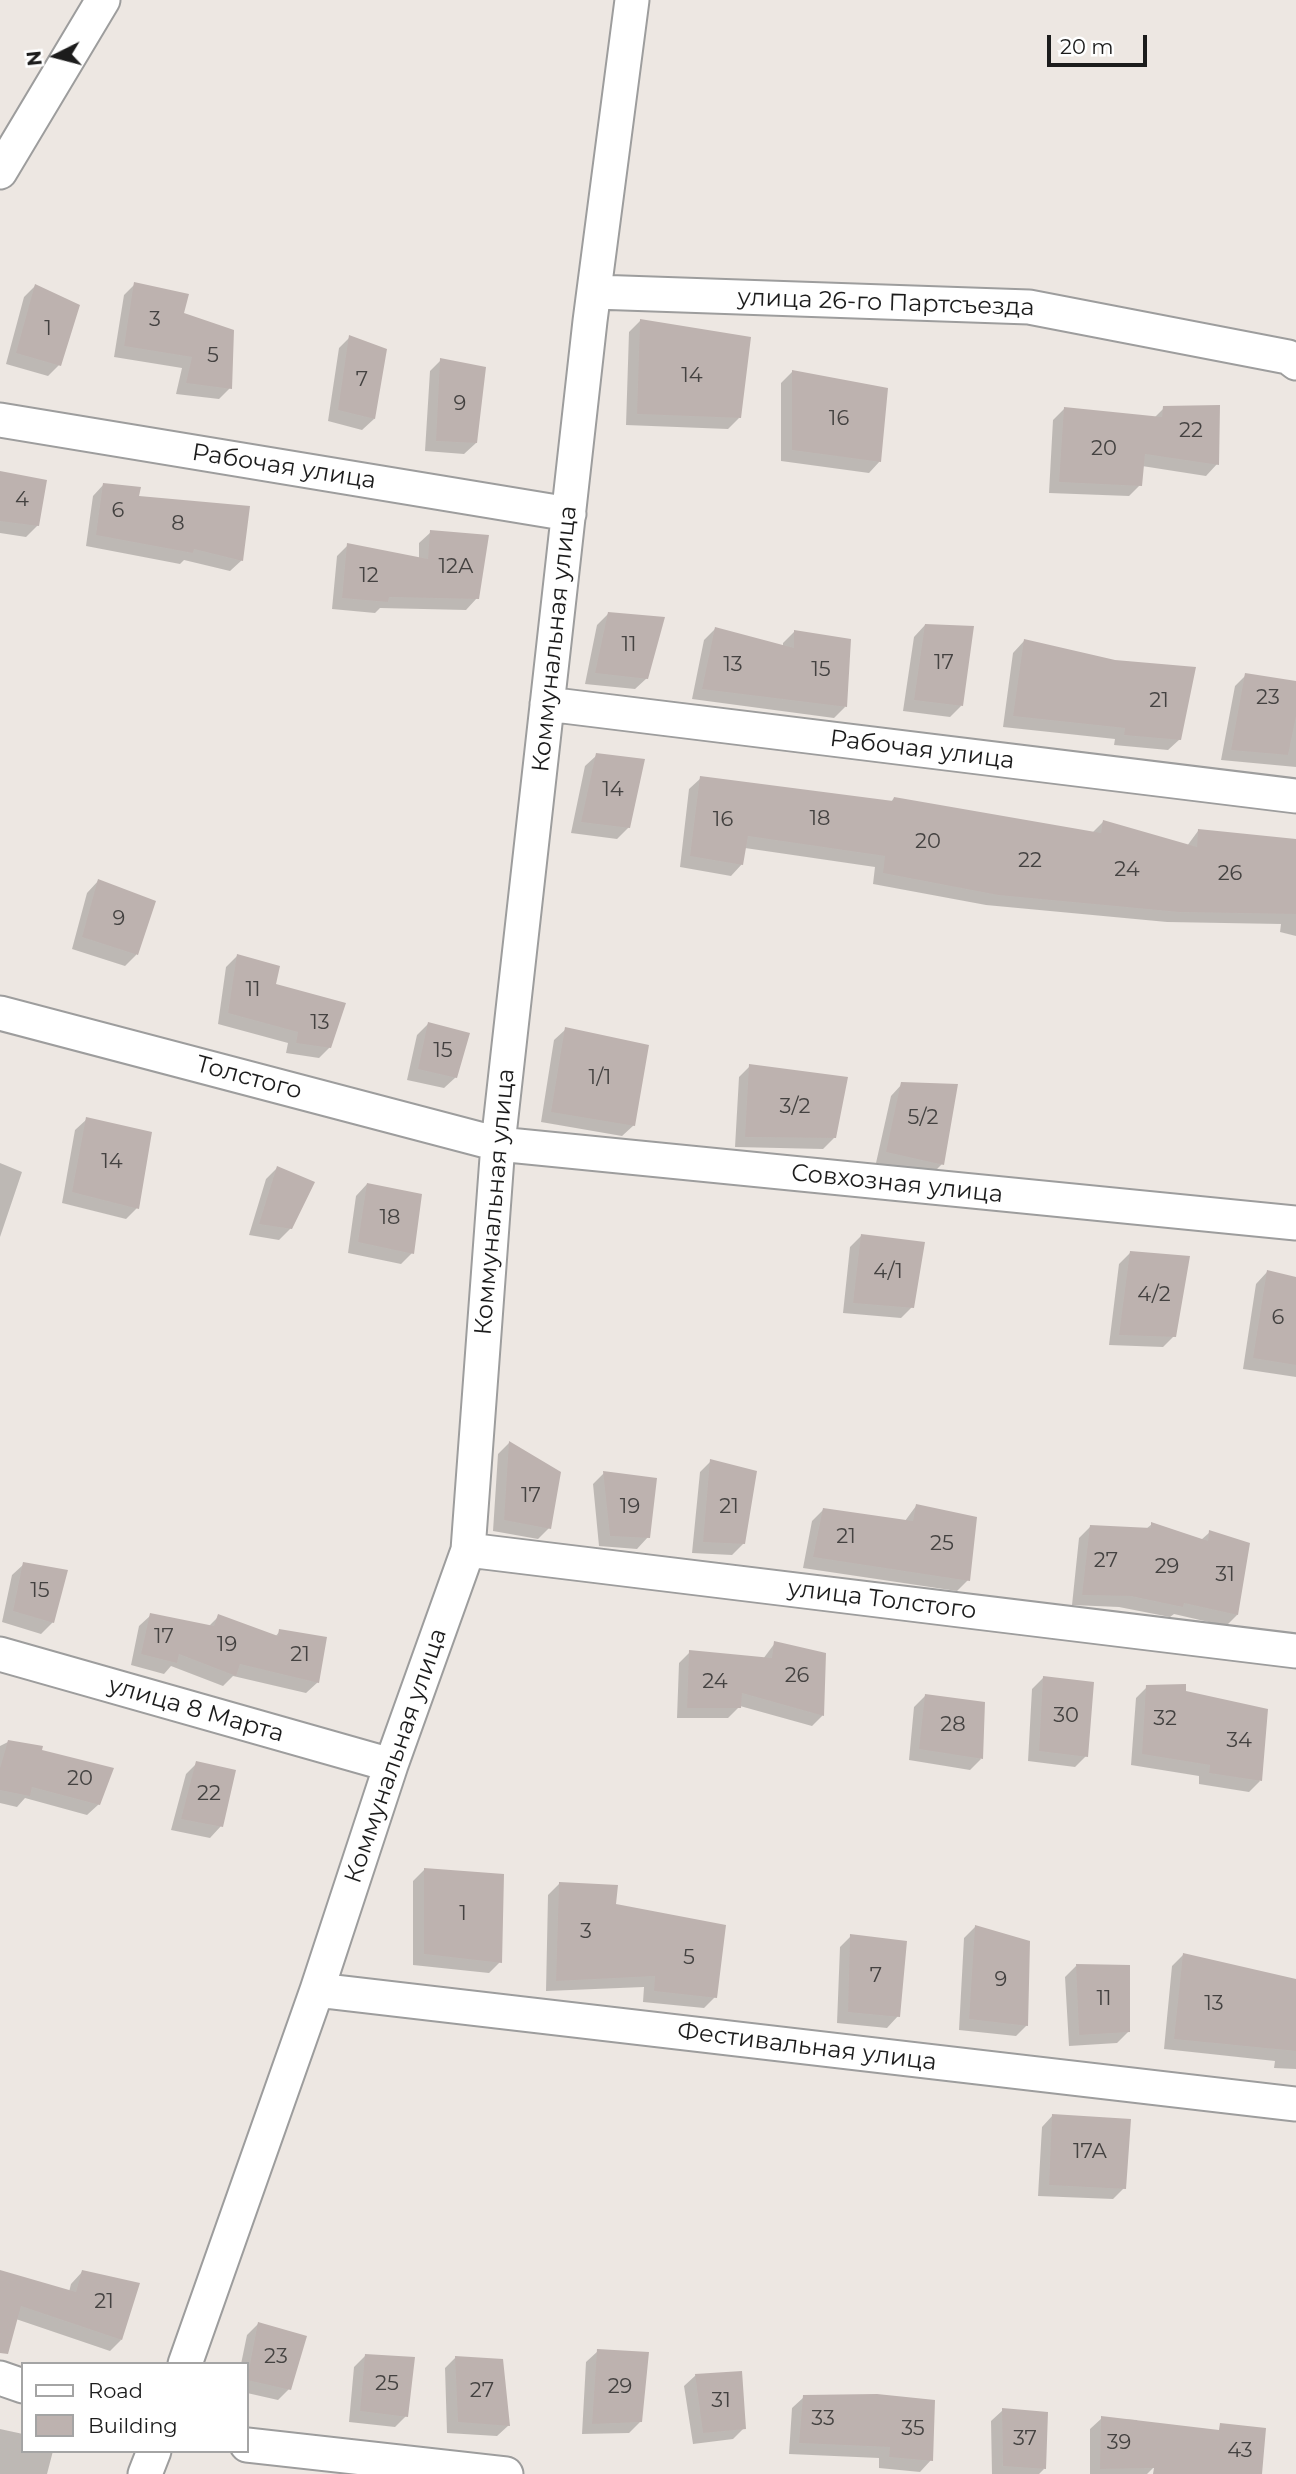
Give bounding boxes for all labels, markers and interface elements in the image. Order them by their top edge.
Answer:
north arrow [21,21,91,91]
scale bar [1051,21,1151,65]
text: 20 m [1060,34,1114,59]
text: N [22,49,47,67]
street label: улица 26-го Партсъезда [737,283,1035,323]
house number: 3 [149,307,161,333]
house number: 1 [44,316,52,342]
house number: 5 [207,343,219,369]
house number: 14 [681,363,703,389]
house number: 7 [356,367,368,393]
house number: 9 [454,391,466,417]
house number: 16 [829,406,849,432]
house number: 22 [1179,418,1203,444]
house number: 20 [1091,436,1117,462]
street label: Рабочая улица [190,438,378,496]
house number: 4 [15,487,29,513]
house number: 6 [112,498,124,524]
street label: Коммунальная улица [527,504,583,774]
house number: 8 [171,511,185,537]
house number: 12А [438,554,474,580]
house number: 12 [359,563,379,589]
house number: 11 [621,632,637,658]
house number: 17 [934,650,954,676]
house number: 13 [723,652,743,678]
house number: 15 [811,657,831,683]
house number: 23 [1256,685,1280,711]
house number: 21 [1149,688,1169,714]
street label: Рабочая улица [828,724,1016,776]
house number: 14 [602,777,624,803]
house number: 18 [810,806,830,832]
house number: 16 [713,807,733,833]
house number: 20 [915,829,941,855]
house number: 22 [1018,848,1042,874]
house number: 24 [1114,857,1140,883]
house number: 26 [1218,861,1242,887]
house number: 9 [113,906,125,932]
house number: 11 [245,977,261,1003]
house number: 13 [310,1010,330,1036]
house number: 15 [433,1038,453,1064]
street label: Толстого [193,1050,305,1106]
house number: 1/1 [589,1065,611,1091]
street label: Коммунальная улица [469,1067,521,1337]
house number: 3/2 [780,1094,810,1120]
house number: 5/2 [908,1105,938,1131]
house number: 14 [101,1149,123,1175]
street label: Совхозная улица [790,1159,1004,1209]
house number: 18 [380,1205,400,1231]
house number: 4/1 [873,1259,903,1285]
house number: 4/2 [1137,1282,1171,1308]
house number: 6 [1272,1305,1284,1331]
house number: 17 [521,1483,541,1509]
house number: 19 [620,1494,640,1520]
house number: 21 [719,1494,739,1520]
house number: 21 [836,1524,856,1550]
house number: 25 [930,1531,954,1557]
house number: 27 [1094,1548,1118,1574]
house number: 29 [1155,1554,1179,1580]
house number: 31 [1215,1562,1235,1588]
street label: улица Толстого [786,1574,978,1626]
house number: 15 [30,1578,50,1604]
house number: 17 [154,1624,174,1650]
street label: Коммунальная улица [339,1625,453,1887]
house number: 19 [217,1632,237,1658]
house number: 21 [290,1642,310,1668]
house number: 26 [785,1663,809,1689]
house number: 24 [702,1669,728,1695]
street label: улица 8 Марта [105,1671,287,1749]
house number: 30 [1053,1703,1079,1729]
house number: 32 [1153,1706,1177,1732]
house number: 28 [940,1712,966,1738]
house number: 34 [1226,1728,1252,1754]
house number: 20 [67,1766,93,1792]
house number: 22 [197,1781,221,1807]
house number: 1 [459,1901,467,1927]
house number: 3 [580,1919,592,1945]
house number: 5 [683,1945,695,1971]
house number: 7 [870,1963,882,1989]
house number: 9 [995,1967,1007,1993]
house number: 11 [1096,1986,1112,2012]
house number: 13 [1204,1991,1224,2017]
street label: Фестивальная улица [676,2017,938,2077]
house number: 17А [1073,2139,1107,2165]
house number: 21 [94,2289,114,2315]
house number: 23 [264,2344,288,2370]
legend [21,2362,248,2453]
house number: 25 [375,2371,399,2397]
house number: 29 [608,2374,632,2400]
text: Road [88,2378,143,2403]
house number: 27 [470,2378,494,2404]
house number: 31 [711,2388,731,2414]
house number: 33 [811,2406,835,2432]
text: Building [88,2413,178,2438]
house number: 35 [901,2416,925,2442]
house number: 37 [1013,2426,1037,2452]
house number: 39 [1107,2430,1131,2456]
house number: 43 [1227,2438,1253,2464]

